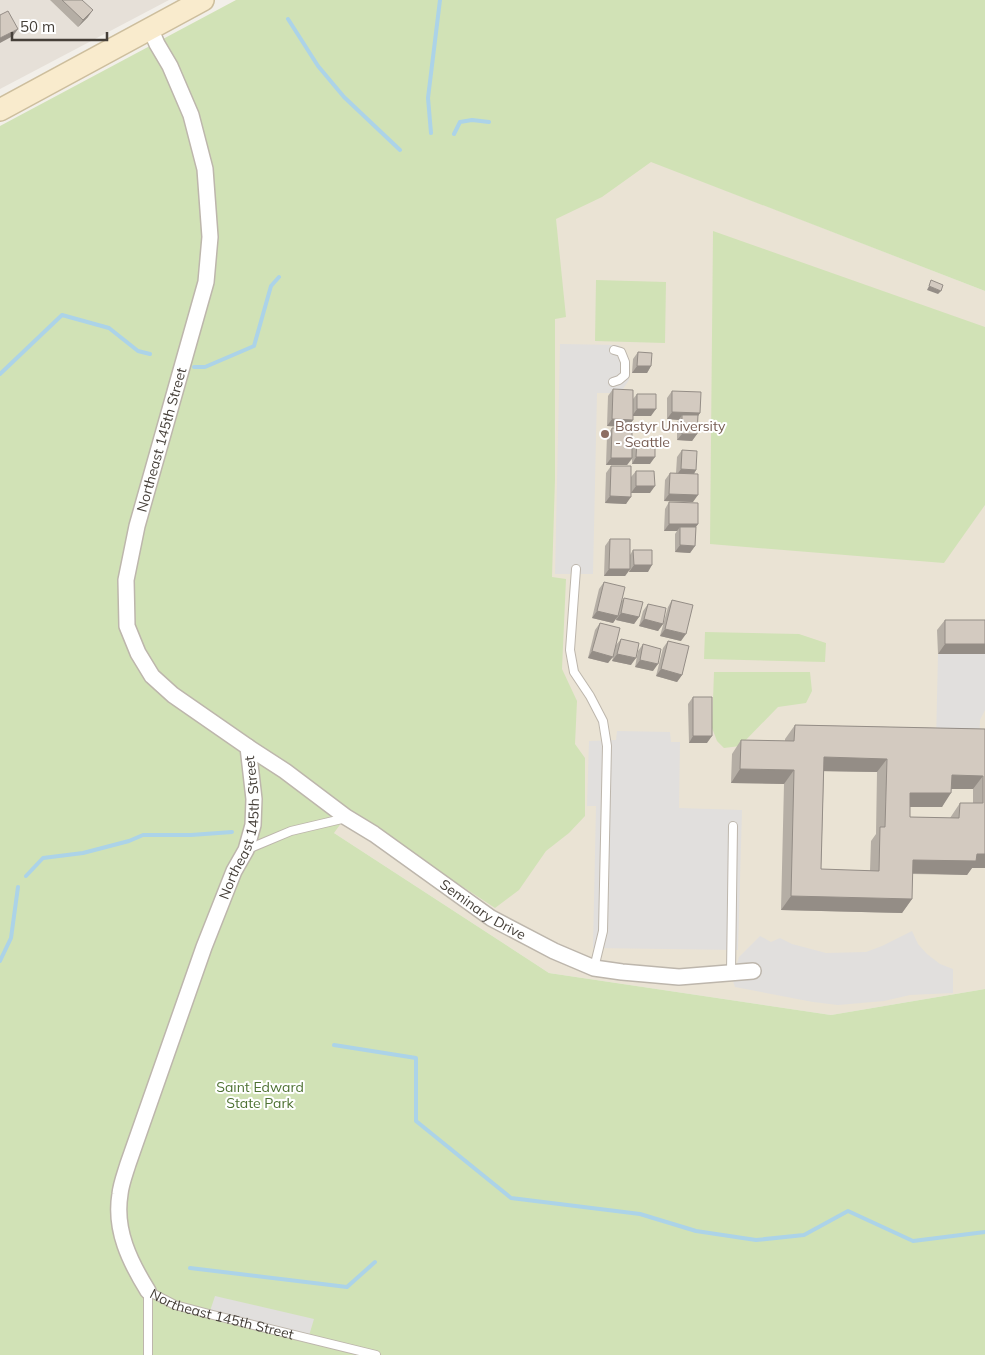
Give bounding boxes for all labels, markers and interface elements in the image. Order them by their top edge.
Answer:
scale bar [12,10,108,42]
text: 50 m [20,17,55,36]
street label: Northeast 145th Street [132,365,190,514]
place label: Bastyr University - Seattle [615,417,726,451]
marker: Bastyr University - Seattle [599,428,611,440]
street label: Northeast 145th Street [215,755,263,902]
street label: Seminary Drive [436,875,529,944]
park label: Saint Edward State Park [216,1078,304,1112]
street label: Northeast 145th Street [147,1285,296,1344]

